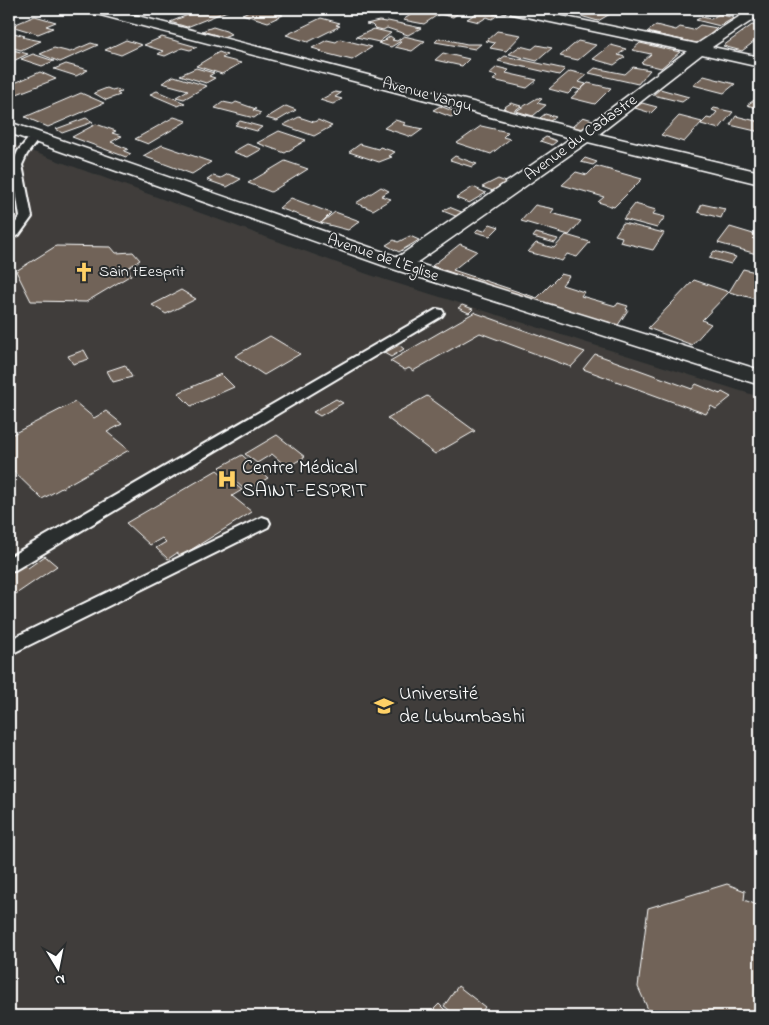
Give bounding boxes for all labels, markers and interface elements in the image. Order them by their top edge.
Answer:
street label: Avenue Vangu [379,71,475,119]
street label: Avenue du Cadastre [519,88,643,187]
street label: Avenue de L'Eglise [324,228,443,289]
place label: Sain tEesprit [99,260,186,284]
church icon: Sain tEesprit [73,261,95,283]
place label: Centre Médical SAINT-ESPRIT [242,454,367,506]
hospital icon: Centre Médical SAINT-ESPRIT [216,468,238,490]
place label: Université de Lubumbashi [399,680,525,732]
school or university icon: Université de Lubumbashi [373,695,395,717]
north arrow [32,942,82,992]
text: N [54,968,66,990]

